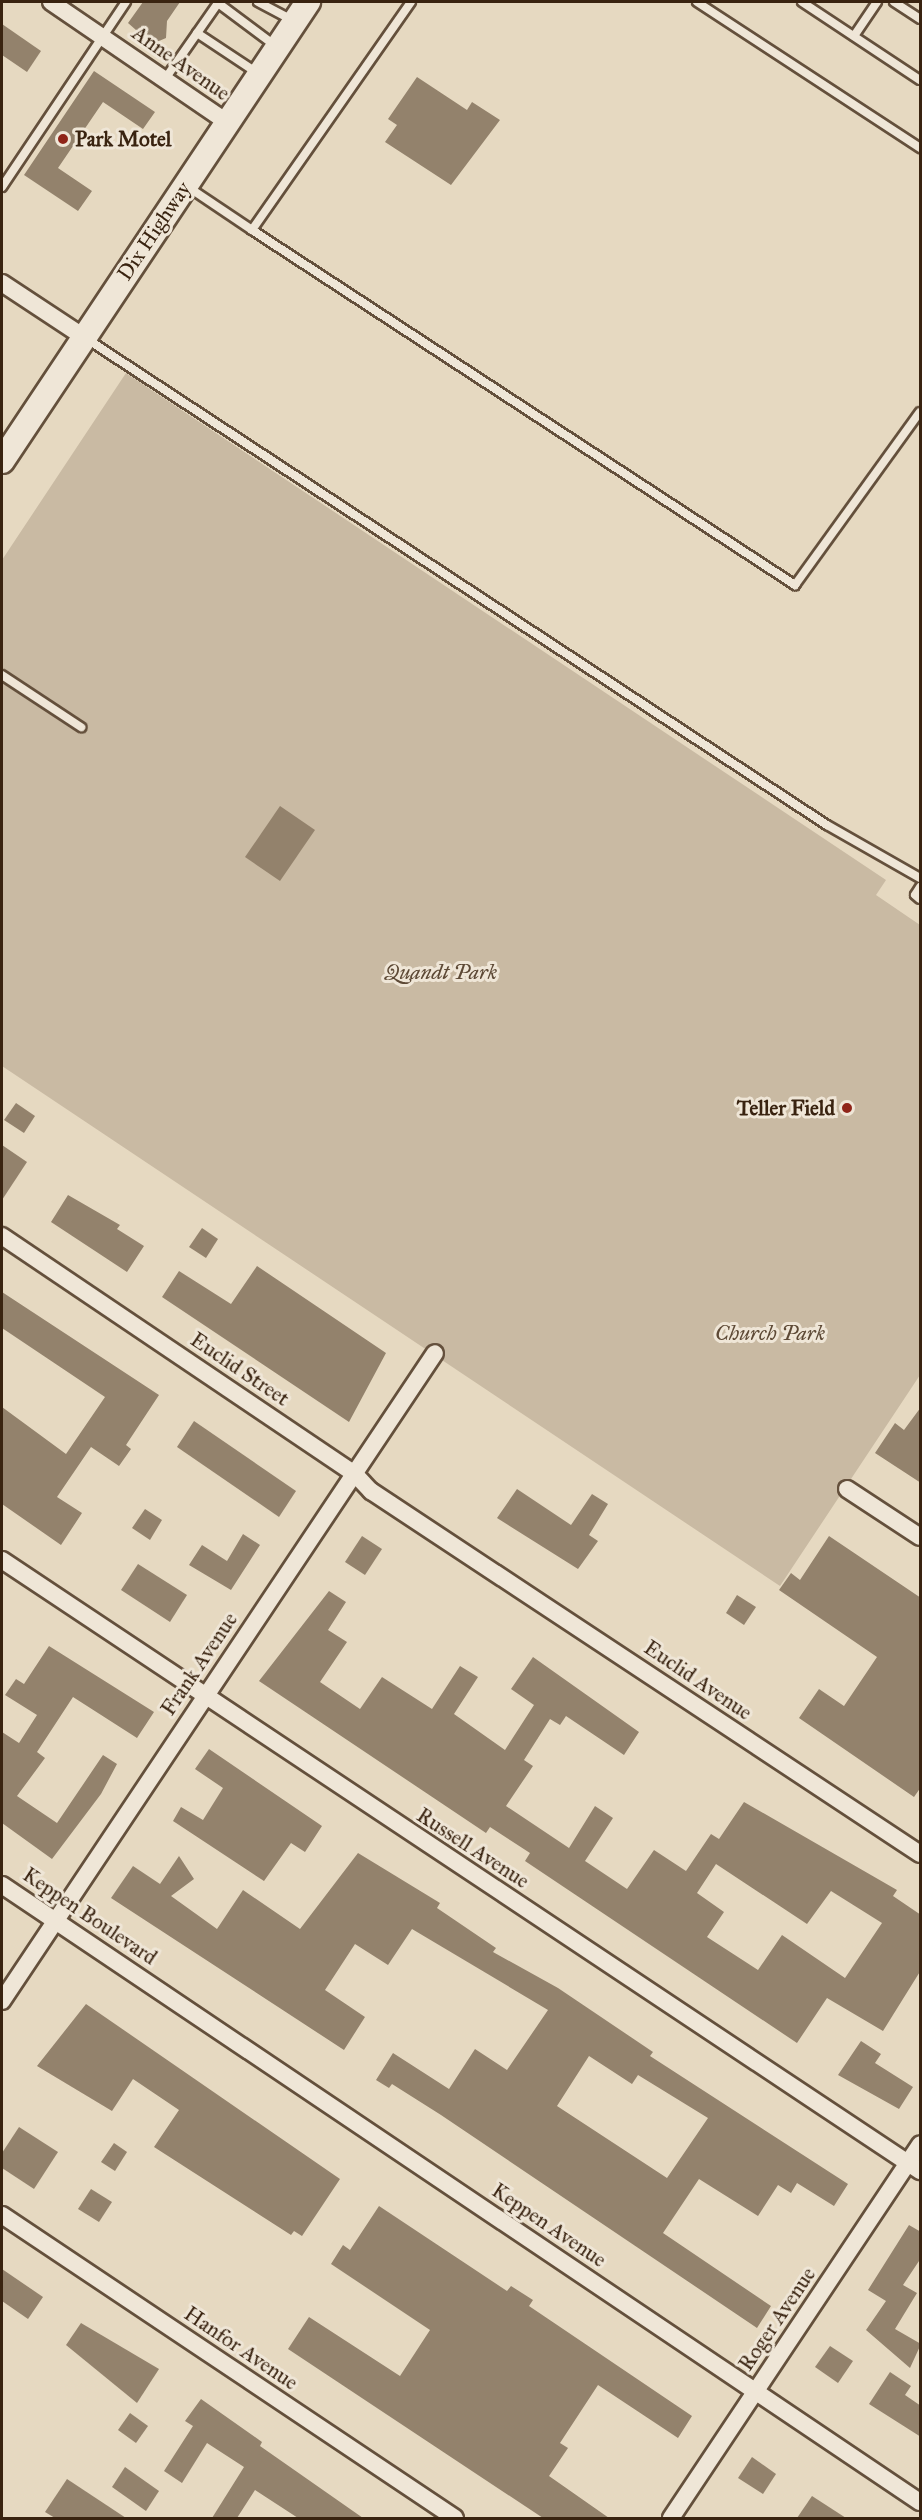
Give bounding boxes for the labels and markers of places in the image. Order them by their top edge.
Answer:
place label: Park Motel [75,126,171,152]
marker: Park Motel [56,132,70,146]
place label: Teller Field [737,1095,835,1121]
marker: Teller Field [840,1101,854,1115]

